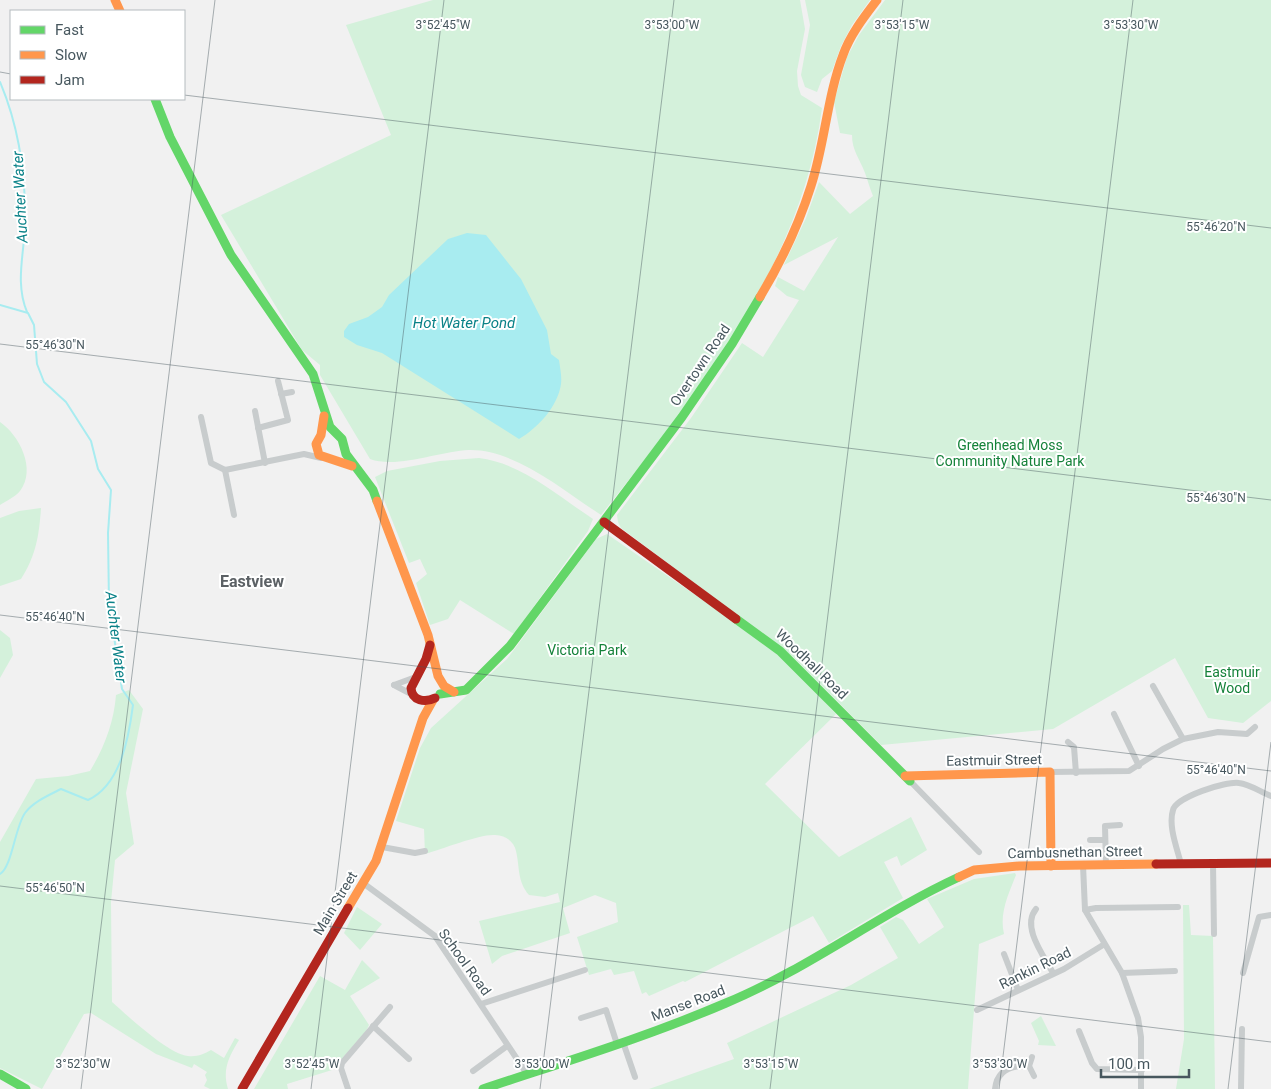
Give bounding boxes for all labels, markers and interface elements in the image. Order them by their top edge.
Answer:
legend [10,10,185,100]
text: 3°52'45"W [416,18,471,32]
text: 3°53'00"W [645,18,700,32]
text: 3°53'15"W [875,18,930,32]
text: 3°53'30"W [1104,18,1159,32]
text: Fast [55,21,84,39]
text: Slow [55,46,87,64]
text: Jam [55,71,85,89]
water label: Auchter Water [9,149,31,244]
text: 55°46'20"N [1186,220,1246,234]
water label: Hot Water Pond [413,314,516,332]
street label: Overtown Road [667,321,733,409]
text: 55°46'30"N [25,338,85,352]
park label: Greenhead Moss Community Nature Park [936,437,1085,469]
text: 55°46'30"N [1186,491,1246,505]
district label: Eastview [220,572,284,591]
water label: Auchter Water [101,589,131,685]
text: 55°46'40"N [25,610,85,624]
street label: Woodhall Road [773,626,851,702]
park label: Victoria Park [547,642,628,658]
park label: Eastmuir Wood [1204,664,1260,696]
street label: Eastmuir Street [946,751,1043,769]
text: 55°46'40"N [1186,763,1246,777]
street label: Cambusnethan Street [1007,843,1143,861]
street label: Main Street [310,868,360,938]
text: 55°46'50"N [25,881,85,895]
street label: School Road [436,926,494,998]
street label: Rankin Road [997,944,1073,992]
street label: Manse Road [649,982,727,1024]
scale bar [1101,1046,1188,1078]
text: 100 m [1108,1055,1150,1073]
text: 3°52'30"W [56,1057,111,1071]
text: 3°52'45"W [285,1057,340,1071]
text: 3°53'00"W [515,1057,570,1071]
text: 3°53'15"W [744,1057,799,1071]
text: 3°53'30"W [973,1057,1028,1071]

